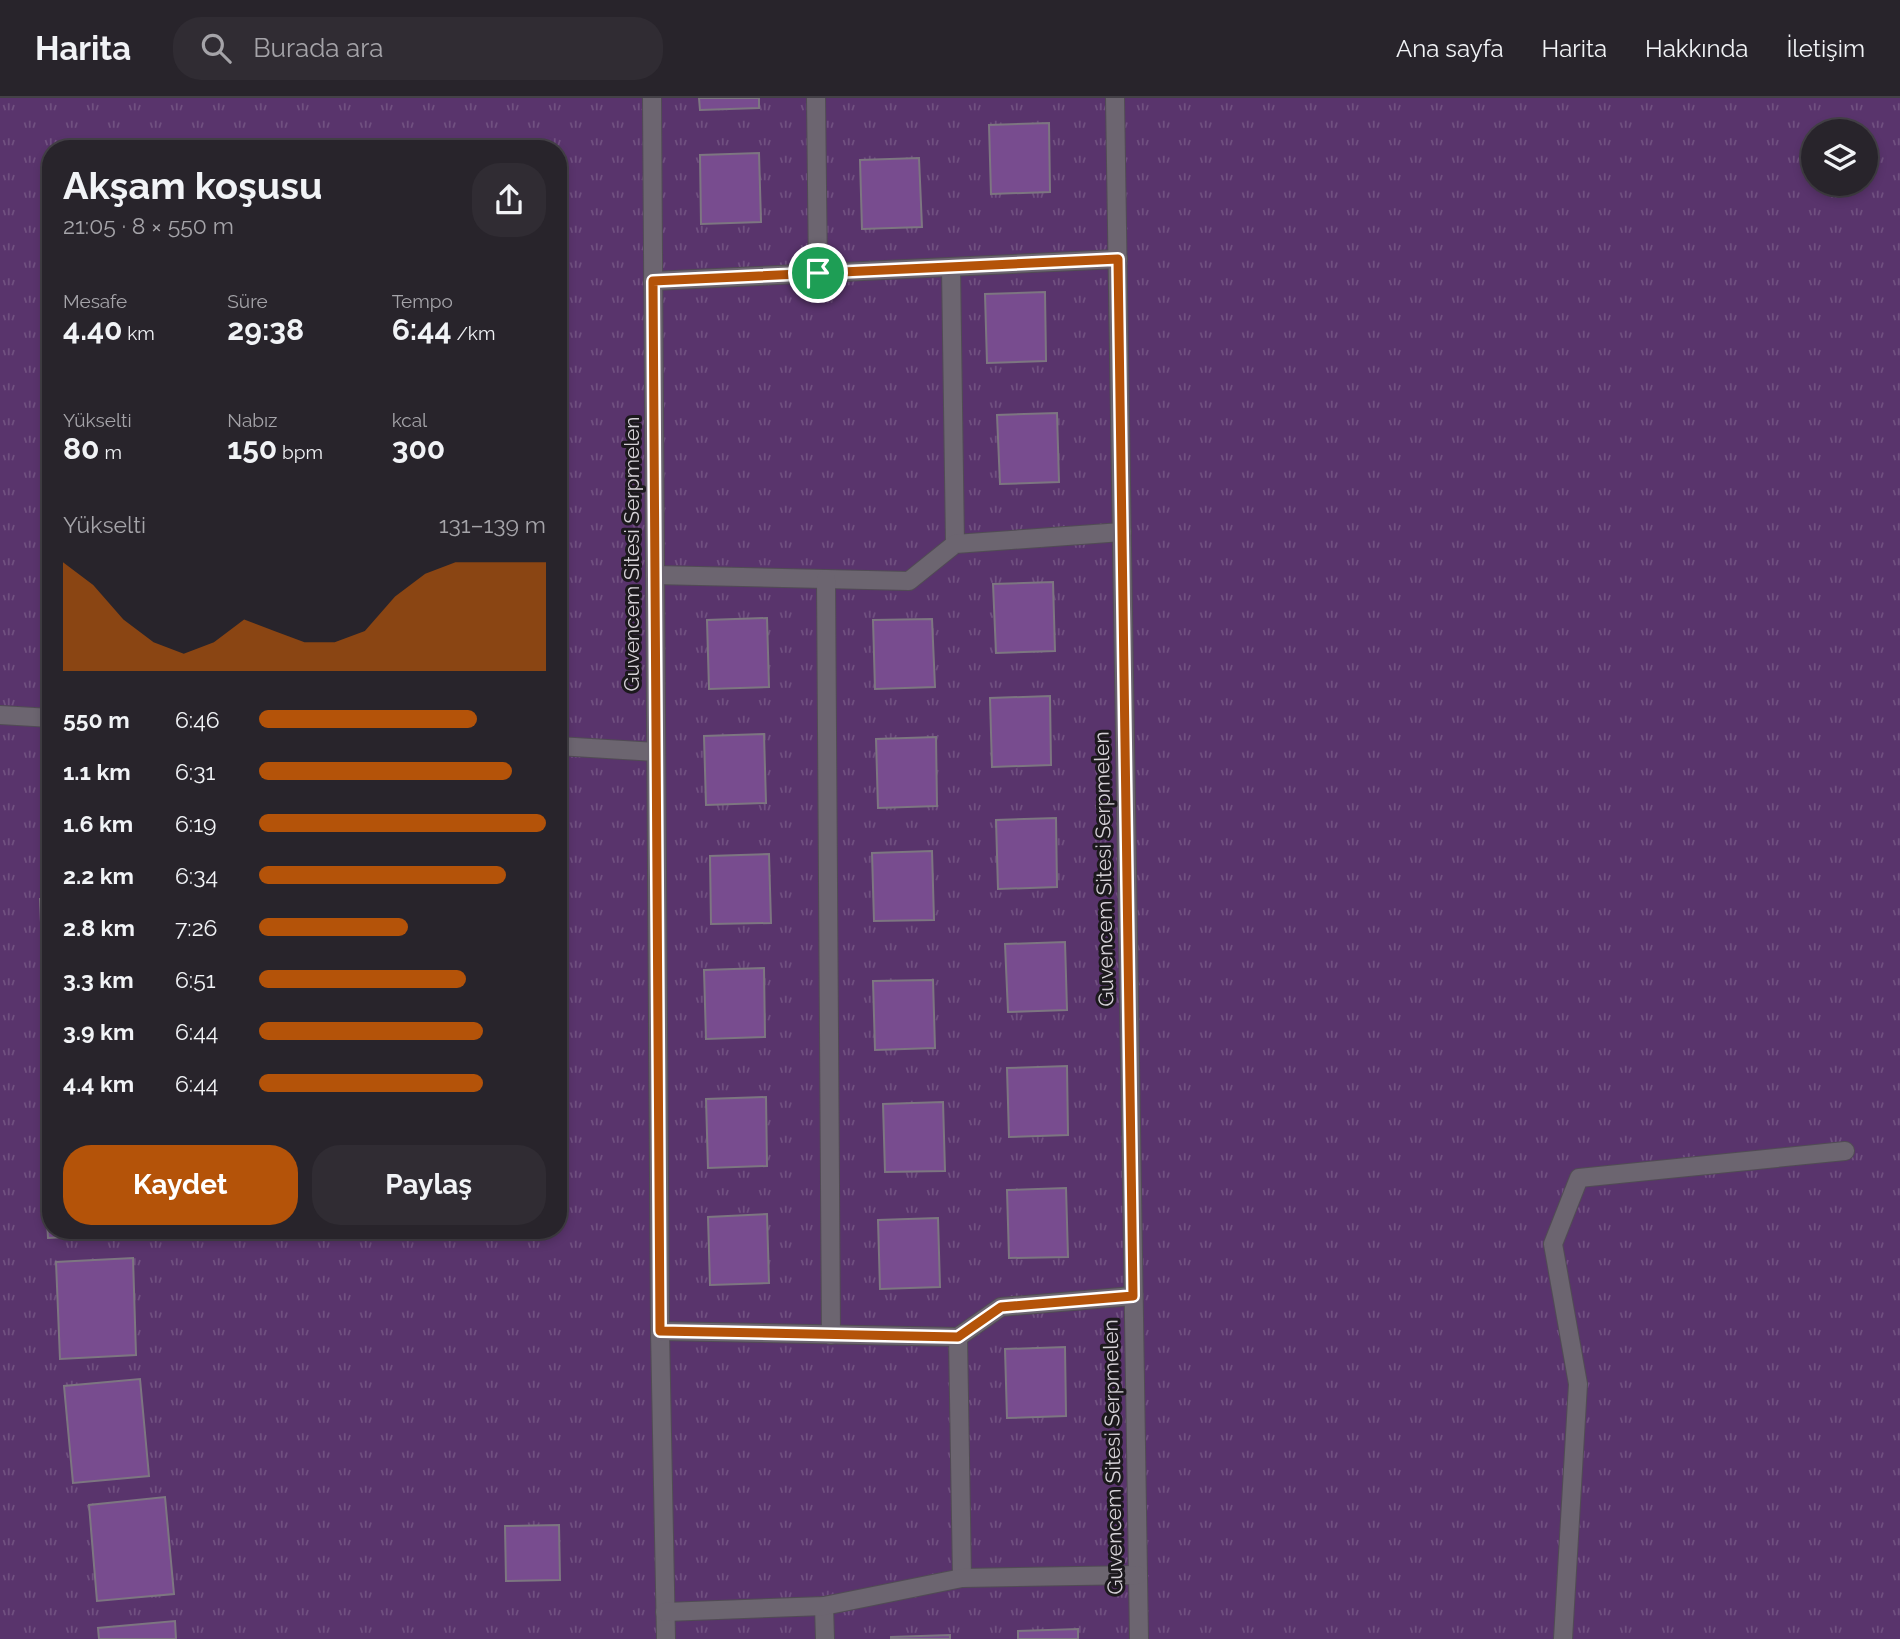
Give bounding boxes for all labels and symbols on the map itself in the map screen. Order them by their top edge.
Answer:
pin [788,243,848,303]
street label: Guvencem Sitesi Serpmelen [619,416,644,692]
street label: Guvencem Sitesi Serpmelen [1089,731,1118,1007]
street label: Guvencem Sitesi Serpmelen [1098,1319,1127,1595]

